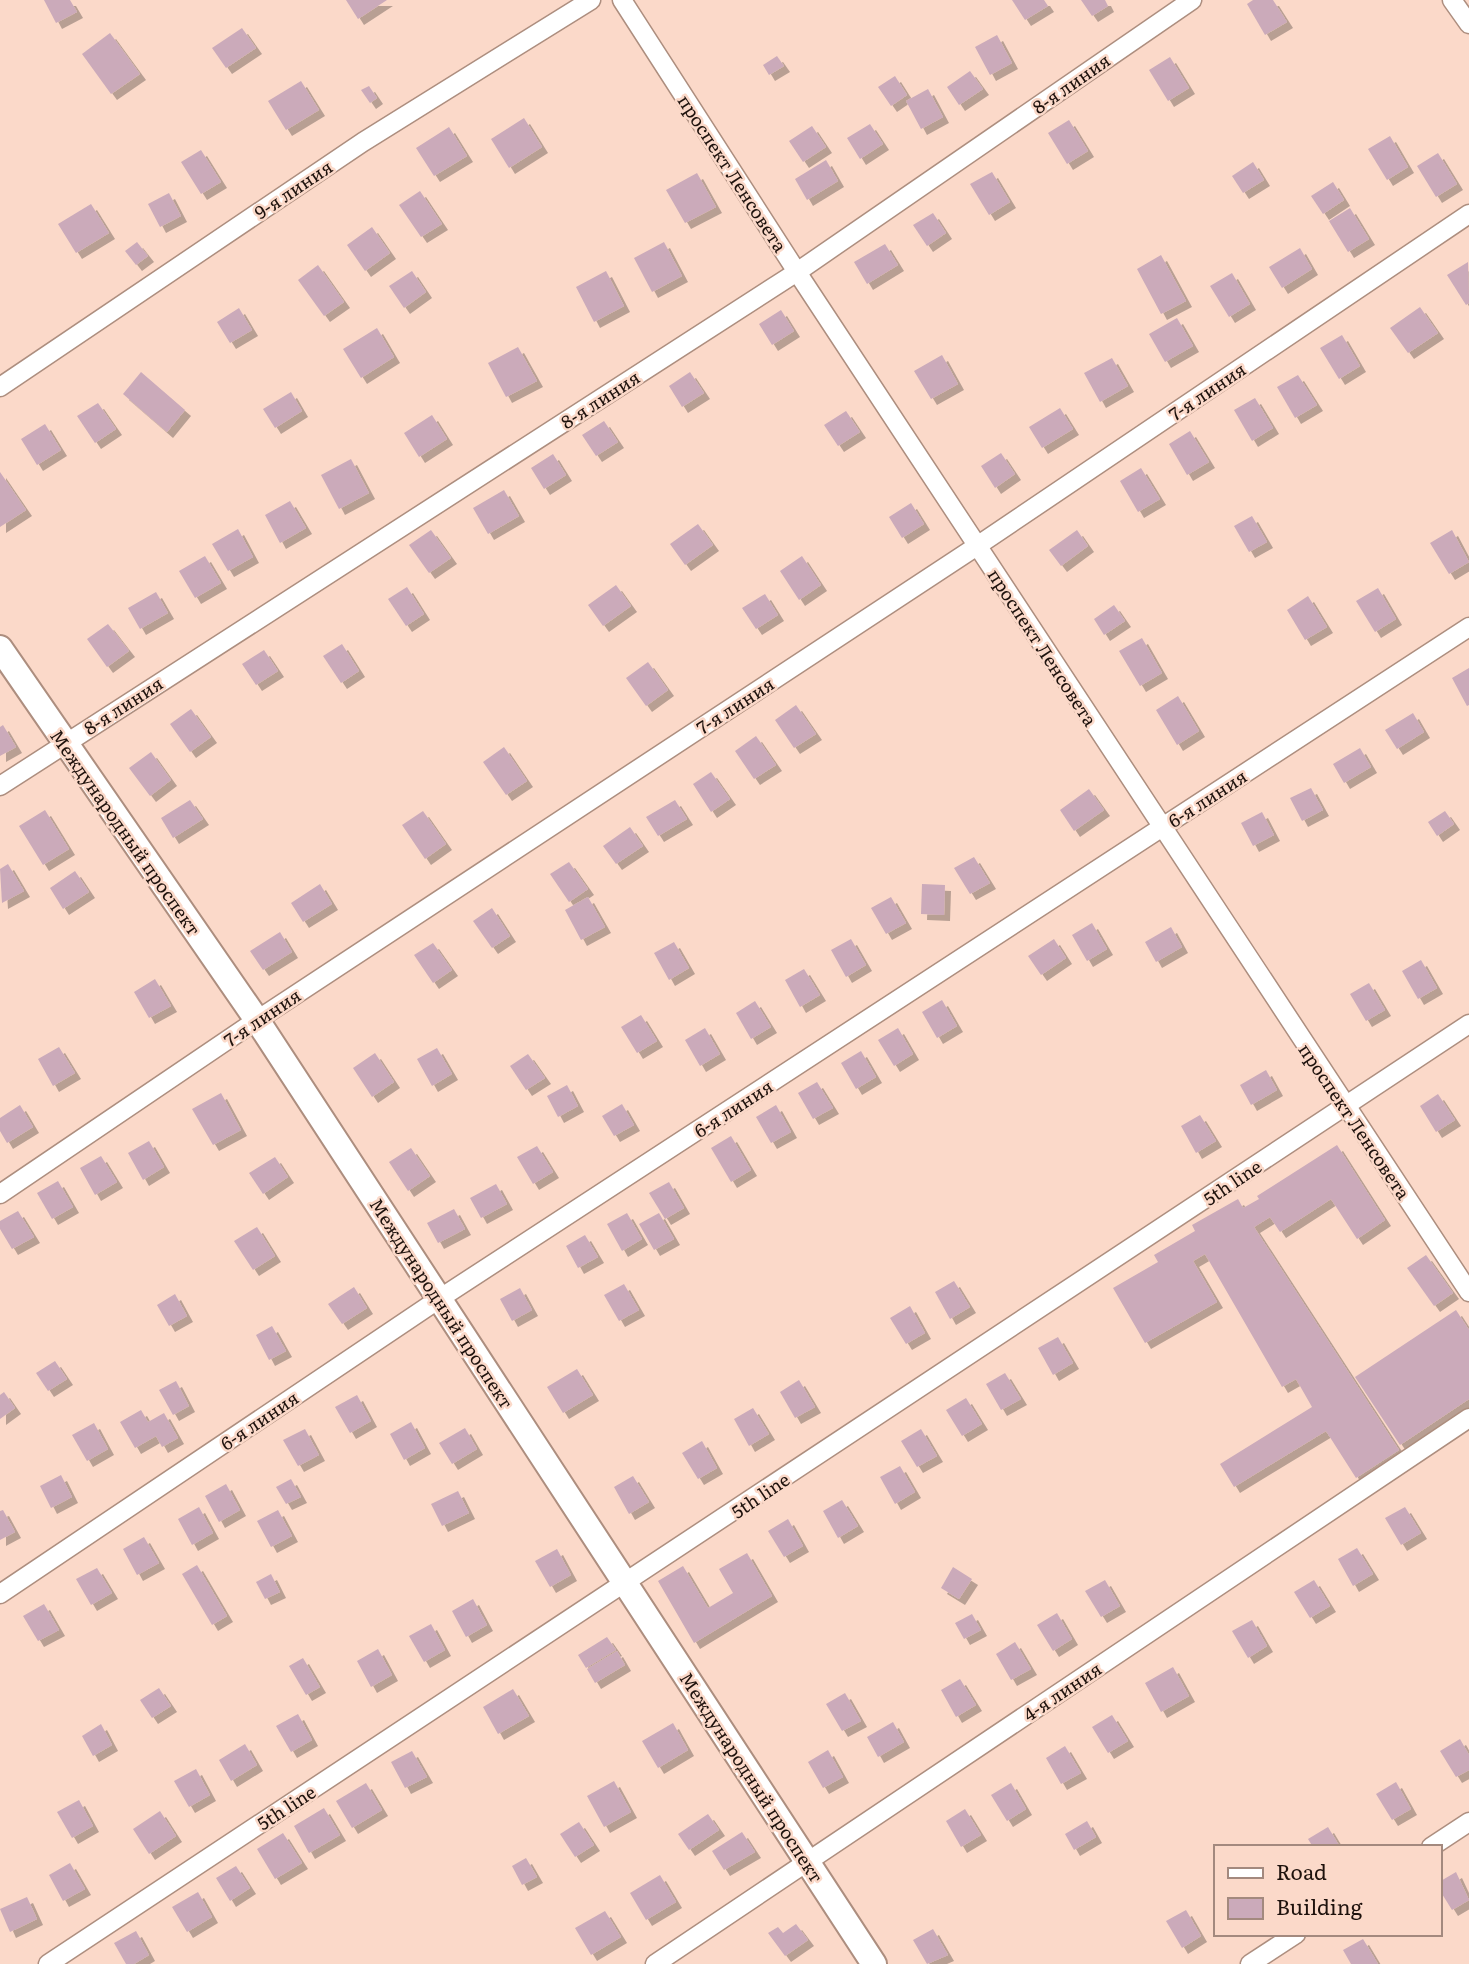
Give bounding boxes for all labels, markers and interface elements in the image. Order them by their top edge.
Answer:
street label: 8-я линия [1027,46,1115,120]
street label: проспект Ленсовета [672,89,794,257]
street label: 9-я линия [249,153,337,225]
street label: 7-я линия [1163,355,1251,427]
street label: 8-я линия [555,363,645,435]
street label: проспект Ленсовета [982,563,1104,731]
street label: 8-я линия [78,669,168,741]
street label: 7-я линия [691,670,779,740]
street label: Международный проспект [44,723,208,941]
street label: 6-я линия [1162,762,1252,834]
street label: 7-я линия [218,981,306,1053]
street label: проспект Ленсовета [1293,1038,1418,1205]
street label: 6-я линия [688,1072,778,1144]
street label: 5th line [1197,1153,1267,1211]
street label: Международный проспект [364,1192,520,1414]
street label: 6-я линия [214,1384,304,1456]
street label: 5th line [725,1466,795,1524]
street label: 4-я линия [1017,1655,1107,1727]
street label: Международный проспект [674,1666,830,1888]
street label: 5th line [251,1778,321,1836]
legend [1214,1845,1441,1936]
text: Road [1276,1855,1327,1886]
text: Building [1276,1890,1363,1921]

